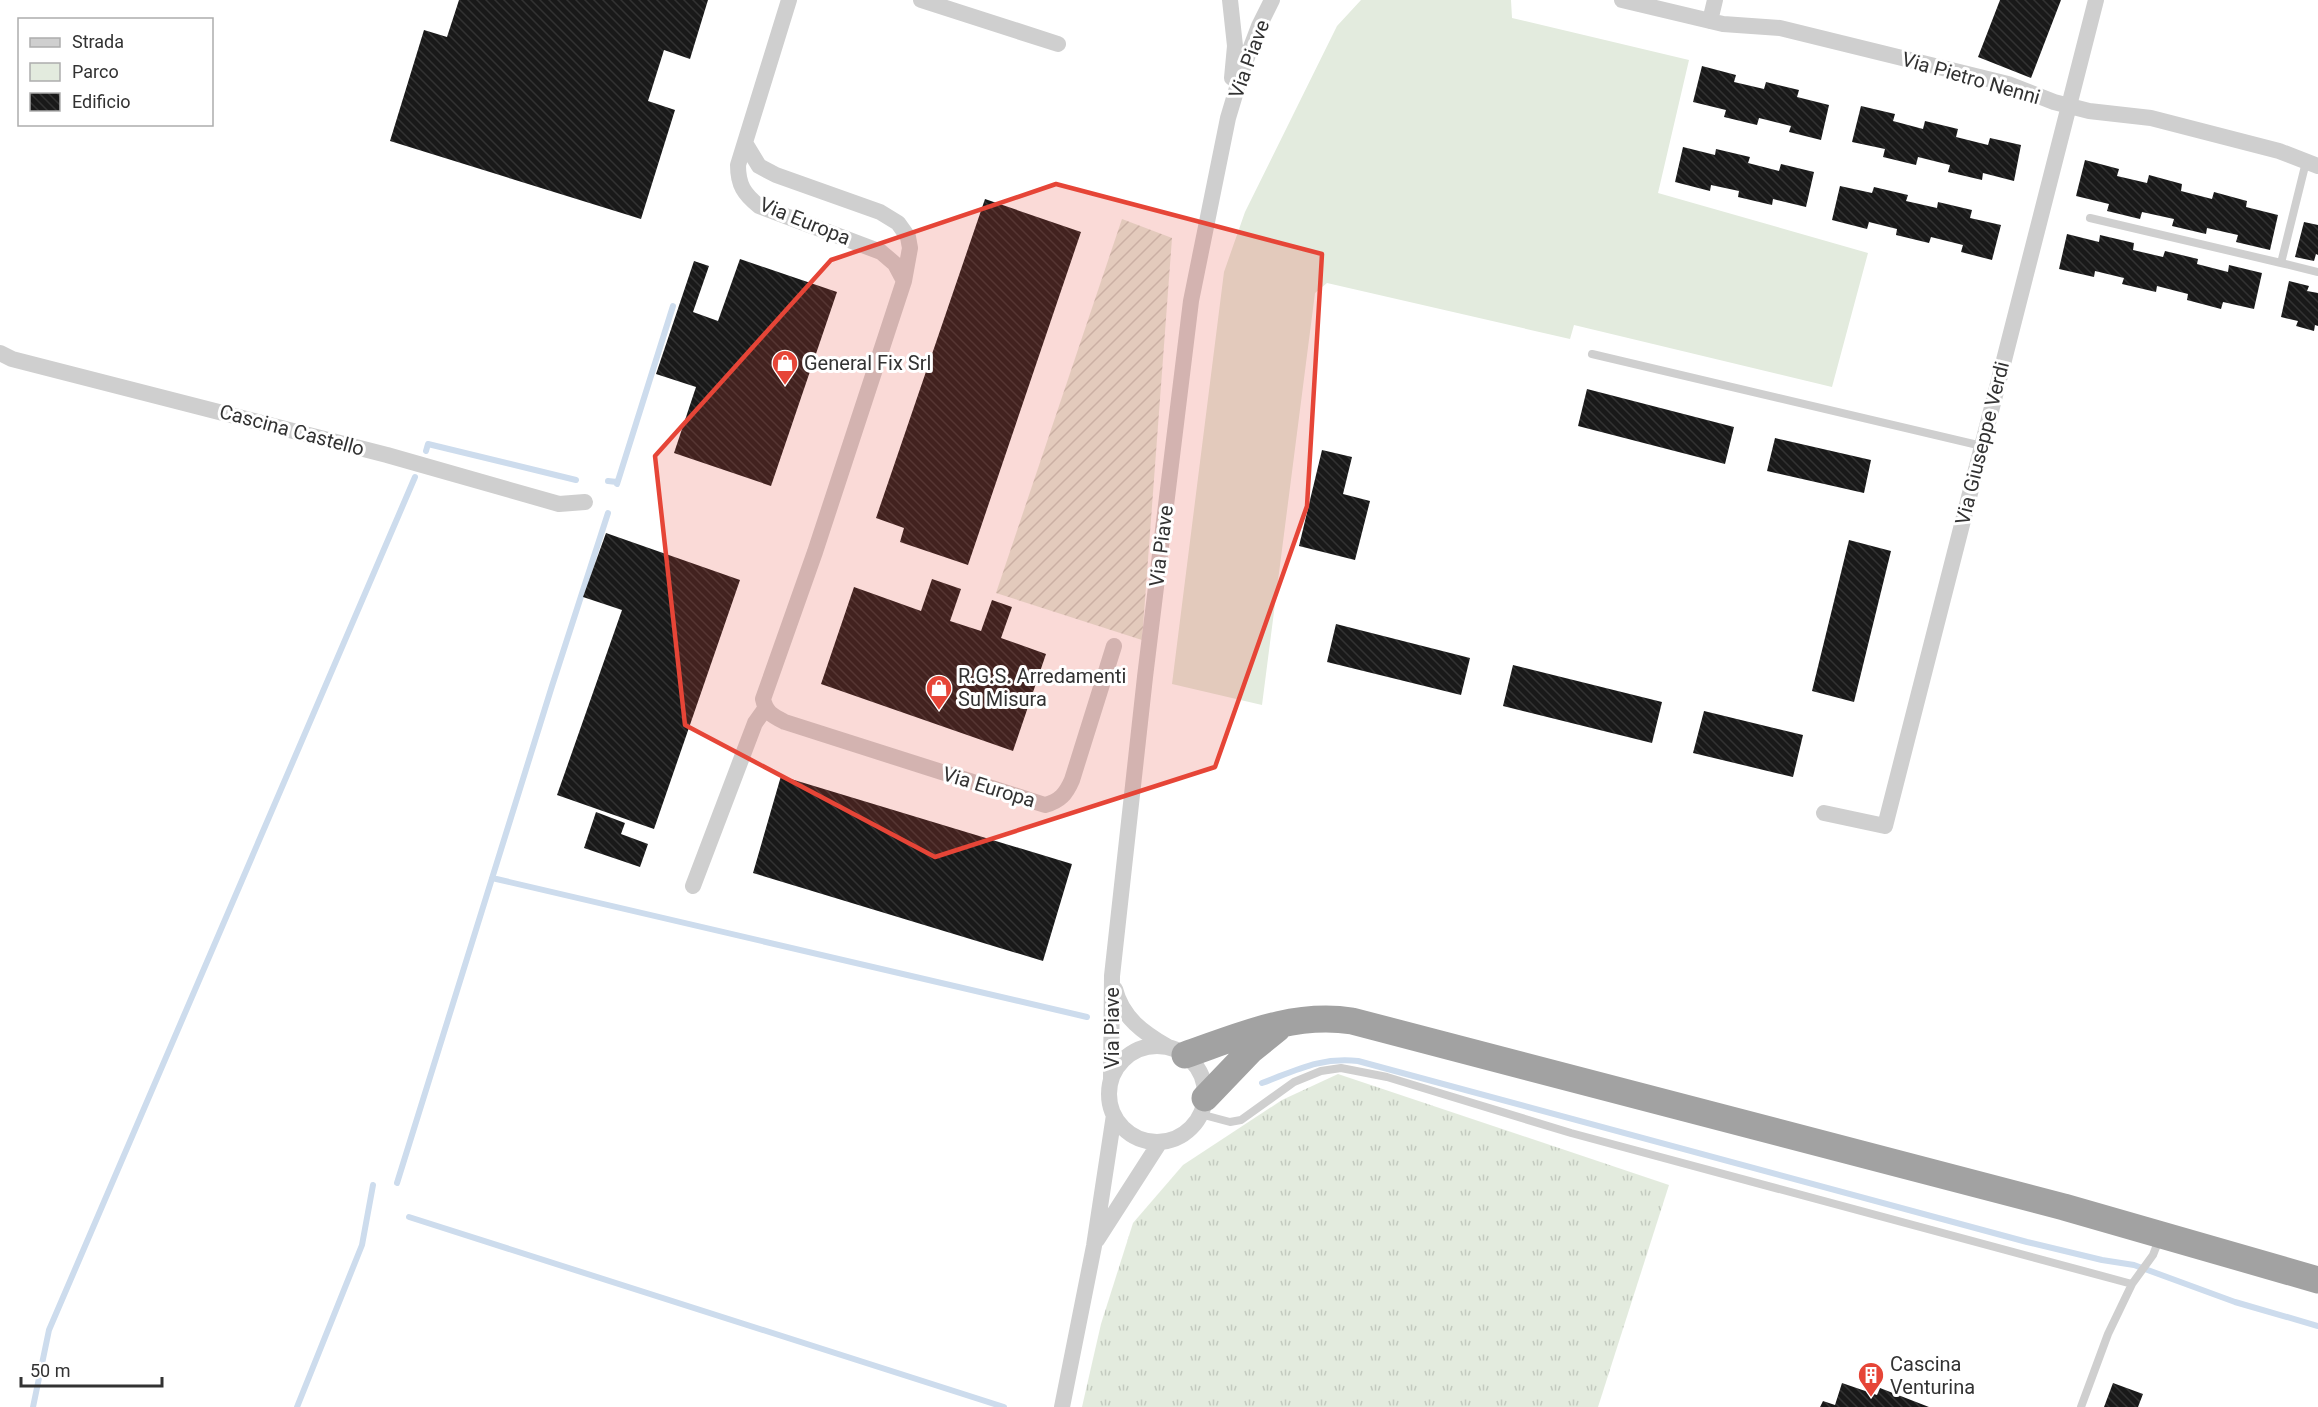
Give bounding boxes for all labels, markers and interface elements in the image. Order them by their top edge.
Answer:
street label: Via Piave [1224,16,1274,102]
legend [18,18,213,126]
text: Strada [72,31,124,52]
street label: Via Pietro Nenni [1899,47,2043,109]
text: Parco [72,61,119,82]
text: Edificio [72,91,131,112]
street label: Via Europa [756,192,854,250]
shop icon: General Fix Srl [770,348,800,386]
place label: General Fix Srl [804,351,931,375]
street label: Via Giuseppe Verdi [1950,359,2014,527]
street label: Cascina Castello [217,399,367,461]
street label: Via Piave [1144,504,1178,588]
place label: R.G.S. Arredamenti Su Misura [958,664,1126,711]
shop icon: R.G.S. Arredamenti Su Misura [924,673,954,711]
street label: Via Europa [940,762,1038,812]
street label: Via Piave [1100,987,1124,1069]
scale bar [21,1350,162,1388]
place label: Cascina Venturina [1890,1352,1975,1399]
text: 50 m [30,1360,70,1381]
building icon: Cascina Venturina [1856,1360,1886,1398]

